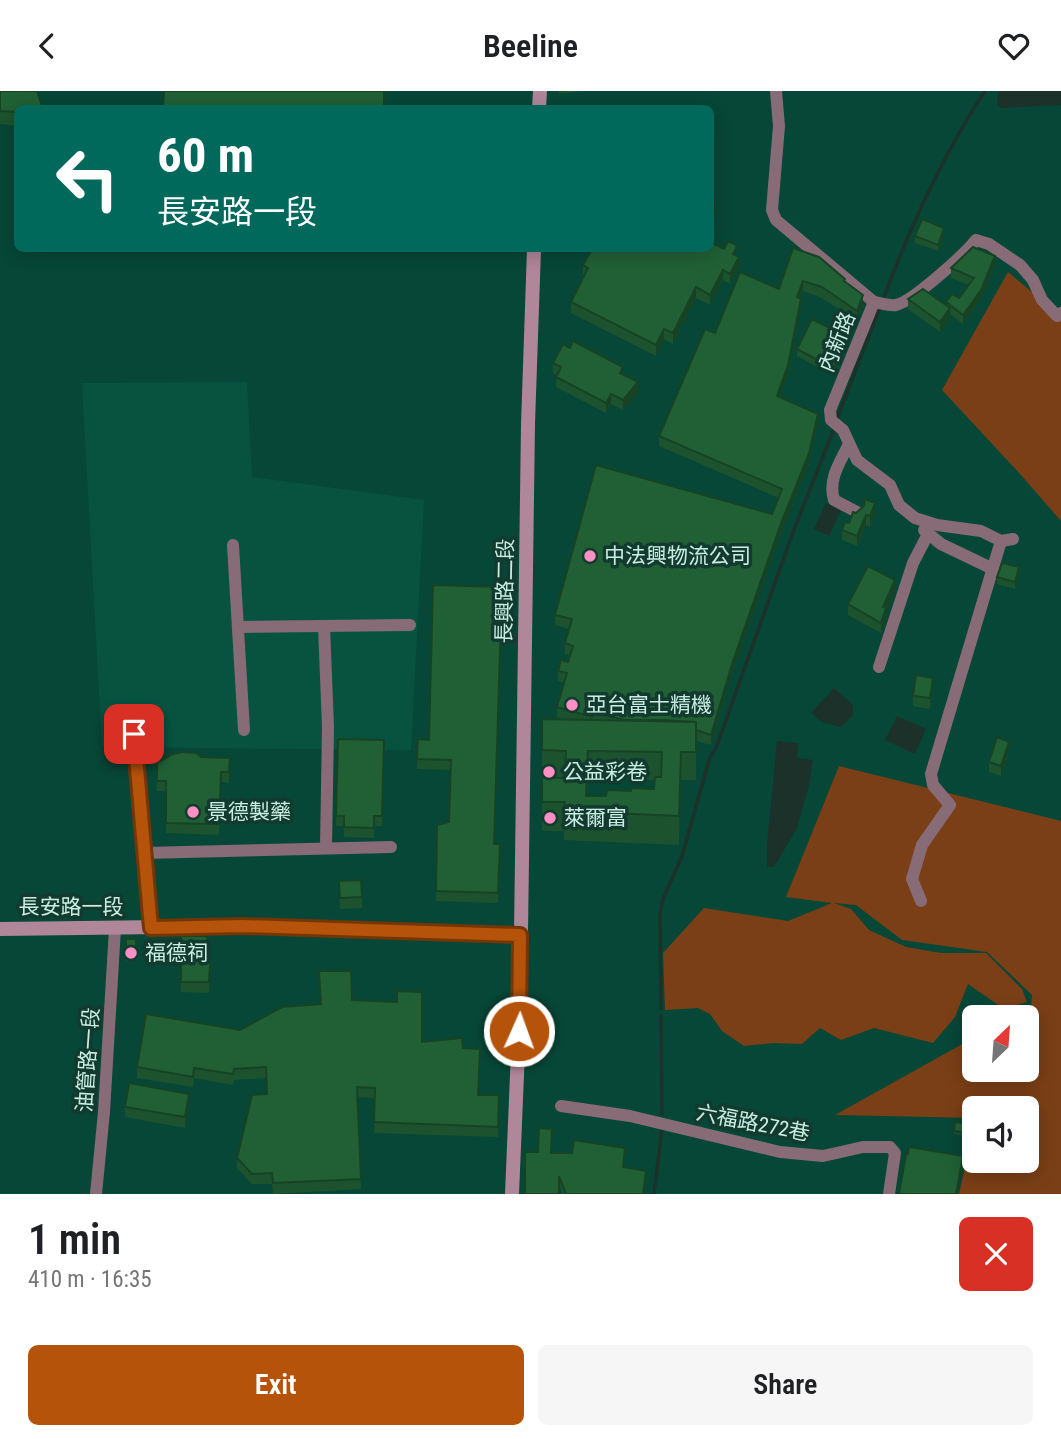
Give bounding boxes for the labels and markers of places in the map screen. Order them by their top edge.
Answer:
place label: 中法興物流公司 [604,544,751,568]
marker: 中法興物流公司 [582,548,598,564]
place label: 亞台富士精機 [586,693,712,717]
marker: 亞台富士精機 [564,697,580,713]
pin [104,704,164,764]
place label: 公益彩卷 [563,760,647,784]
marker: 公益彩卷 [541,764,557,780]
place label: 景德製藥 [207,800,291,824]
marker: 景德製藥 [185,804,201,820]
place label: 萊爾富 [564,806,627,830]
marker: 萊爾富 [542,810,558,826]
place label: 福德祠 [145,941,208,965]
marker: 福德祠 [123,945,139,961]

